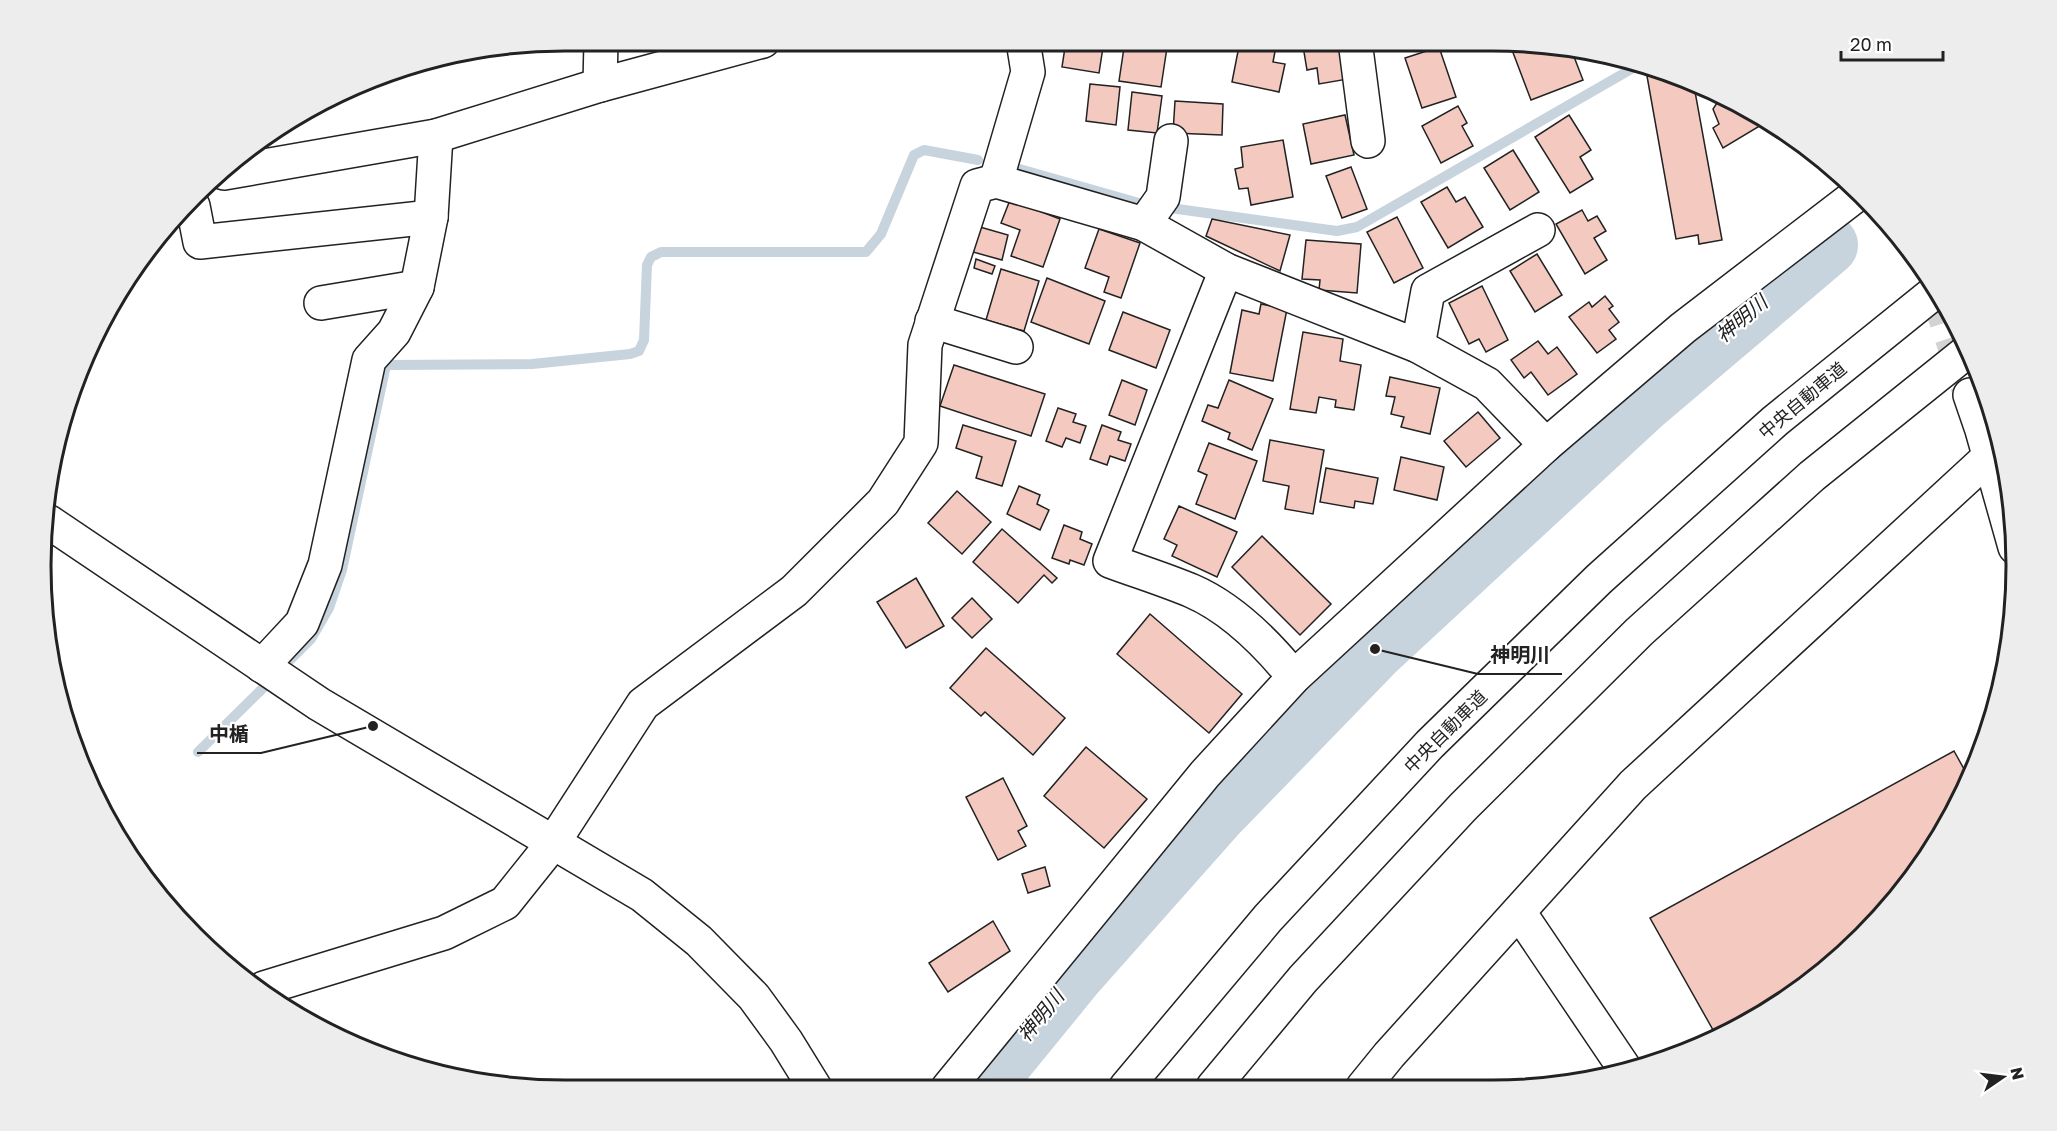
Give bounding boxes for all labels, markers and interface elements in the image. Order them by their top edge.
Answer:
scale bar [1841,24,1943,62]
text: 20 m [1850,33,1892,55]
water label: 神明川 [1710,288,1773,346]
street label: 中央自動車道 [1754,357,1850,443]
callout: 神明川 [1478,636,1562,674]
text: 神明川 [1490,642,1550,666]
street label: 中央自動車道 [1399,685,1491,777]
callout: 中楯 [197,715,261,753]
text: 中楯 [209,721,249,745]
water label: 神明川 [1012,983,1069,1046]
north arrow [1973,1047,2033,1107]
text: N [2006,1065,2029,1082]

